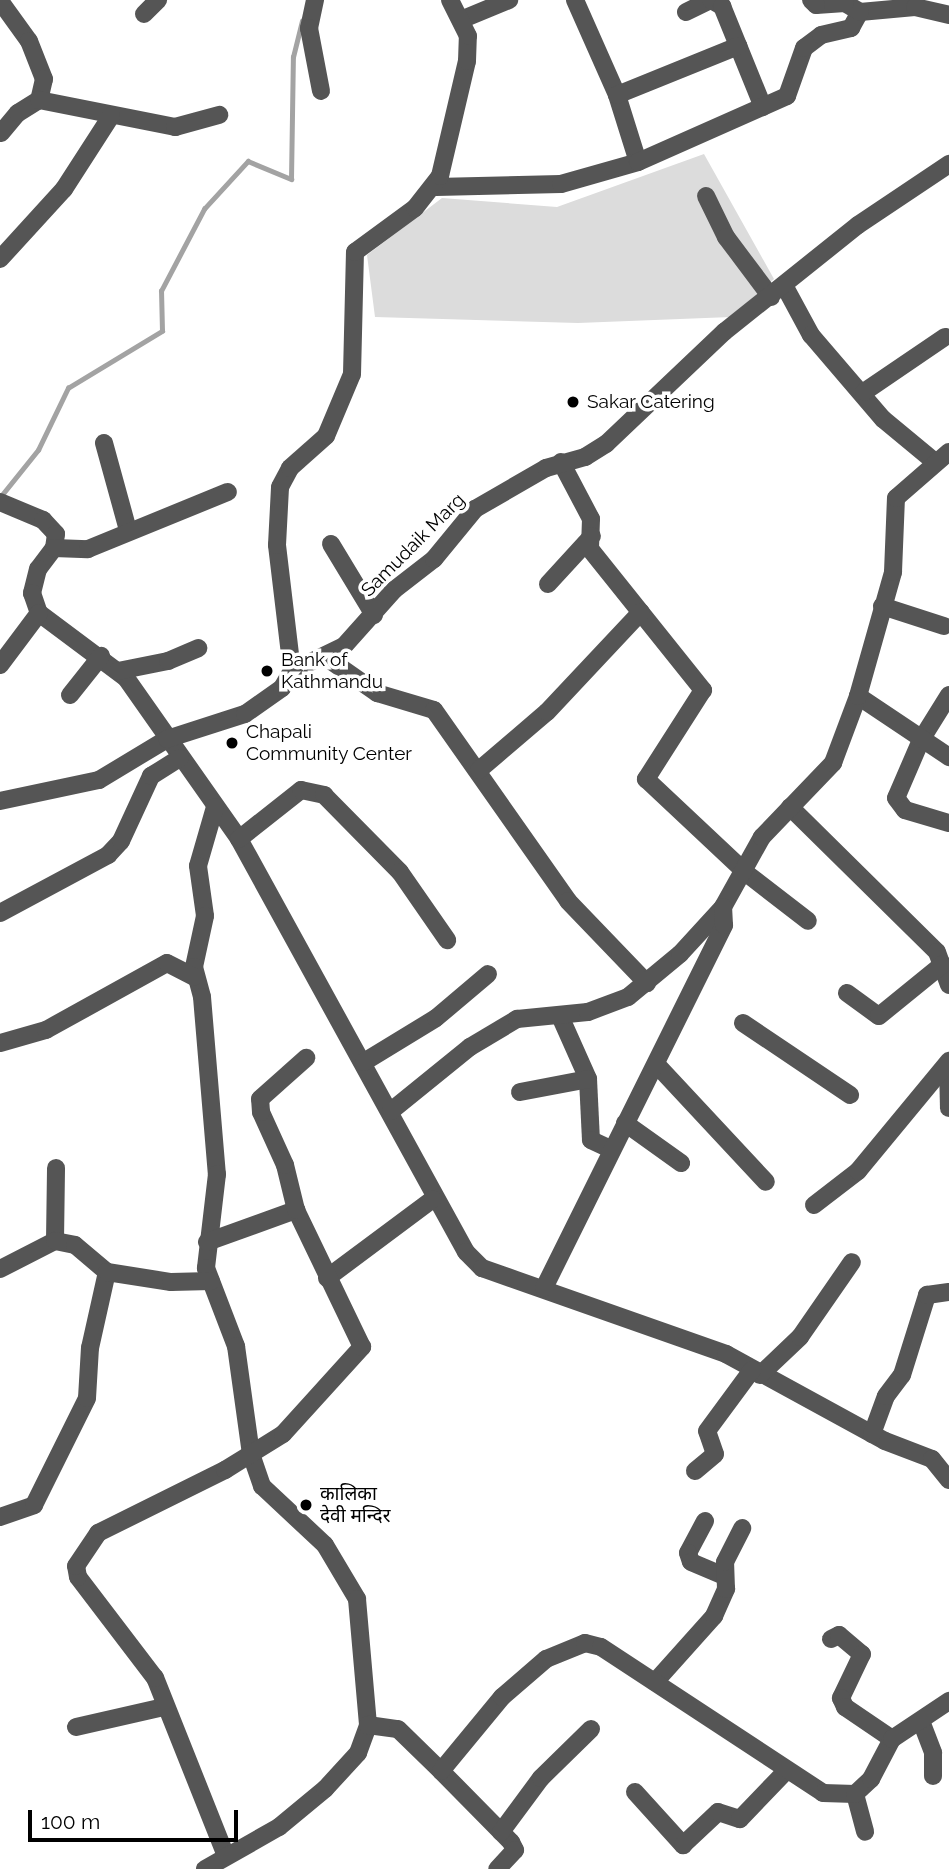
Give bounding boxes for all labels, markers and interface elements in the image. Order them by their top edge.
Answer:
place label: Sakar Catering [587,391,715,413]
marker: Sakar Catering [565,394,581,410]
street label: Samudaik Marg [357,489,469,601]
place label: Bank of Kathmandu [281,649,383,693]
marker: Bank of Kathmandu [259,663,275,679]
place label: Chapali Community Center [246,721,412,765]
marker: Chapali Community Center [224,735,240,751]
place label: कालिका देवी मन्दिर [320,1483,390,1527]
marker: कालिका देवी मन्दिर [298,1497,314,1513]
scale bar [32,1796,242,1840]
text: 100 m [41,1809,100,1834]

